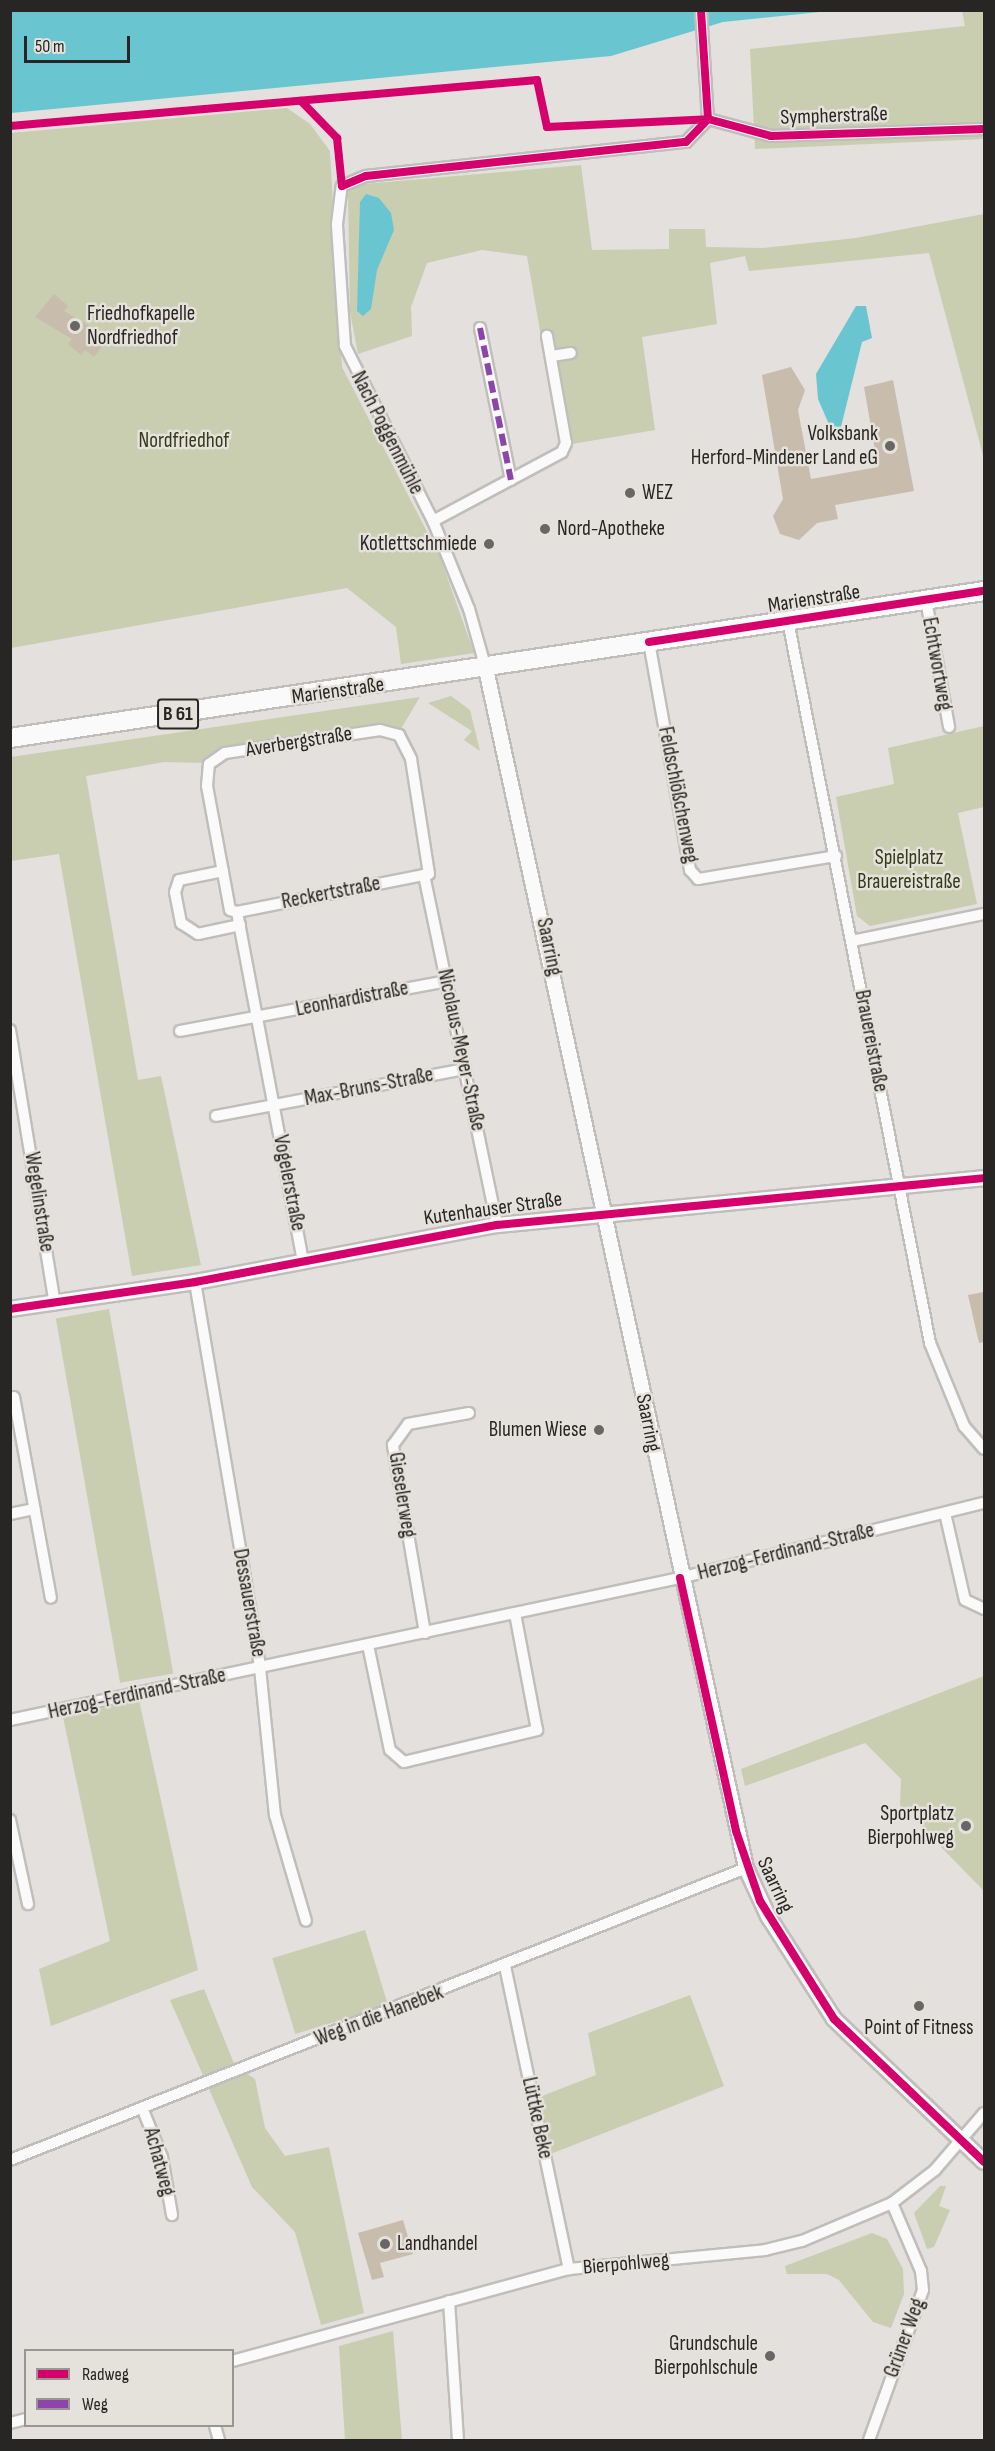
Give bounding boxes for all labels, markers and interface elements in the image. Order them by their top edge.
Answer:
scale bar [27,24,134,62]
text: 50 m [35,36,65,57]
street label: Sympherstraße [780,102,888,130]
place label: Friedhofkapelle Nordfriedhof [87,301,195,351]
marker: Friedhofkapelle Nordfriedhof [68,319,82,333]
street label: Nach Poggenmühle [345,367,429,499]
place label: Volksbank Herford-Mindener Land eG [691,421,878,471]
park label: Nordfriedhof [139,428,229,454]
marker: Volksbank Herford-Mindener Land eG [883,439,897,453]
place label: WEZ [642,480,673,506]
marker: WEZ [623,486,637,500]
place label: Nord-Apotheke [557,516,665,542]
marker: Nord-Apotheke [538,522,552,536]
place label: Kotlettschmiede [360,531,477,557]
marker: Kotlettschmiede [482,537,496,551]
street label: Marienstraße [766,579,862,619]
street label: Echtwortweg [916,615,958,713]
street label: Marienstraße [290,672,386,710]
road number: B 61 [157,697,199,731]
street label: Averbergstraße [244,721,354,763]
street label: Feldschlößchenweg [652,725,704,865]
park label: Spielplatz Brauereistraße [857,845,961,895]
street label: Reckertstraße [280,871,382,915]
street label: Saarring [531,916,567,978]
street label: Nicolaus-Meyer-Straße [432,967,490,1133]
street label: Leonhardistraße [294,976,410,1022]
street label: Brauereistraße [849,988,893,1094]
street label: Max-Bruns-Straße [302,1062,436,1112]
street label: Vogelerstraße [267,1133,311,1233]
street label: Wegelinstraße [19,1150,59,1254]
street label: Kutenhauser Straße [422,1187,564,1231]
street label: Saarring [630,1392,666,1454]
place label: Blumen Wiese [489,1417,587,1443]
marker: Blumen Wiese [592,1423,606,1437]
street label: Gieselerweg [383,1451,421,1539]
street label: Herzog-Ferdinand-Straße [695,1518,877,1586]
street label: Dessauerstraße [227,1547,271,1659]
street label: Herzog-Ferdinand-Straße [46,1663,228,1725]
place label: Sportplatz Bierpohlweg [867,1801,954,1851]
marker: Sportplatz Bierpohlweg [959,1819,973,1833]
street label: Saarring [751,1853,799,1917]
street label: Weg in die Hanebek [311,1980,447,2052]
marker: Point of Fitness [912,1999,926,2013]
place label: Point of Fitness [864,2015,974,2041]
street label: Lüttke Beke [516,2075,558,2161]
street label: Achatweg [138,2125,180,2199]
place label: Landhandel [397,2231,478,2257]
marker: Landhandel [378,2237,392,2251]
street label: Bierpohlweg [582,2248,670,2280]
street label: Grüner Weg [879,2295,931,2381]
place label: Grundschule Bierpohlschule [654,2331,758,2381]
legend [24,2349,234,2427]
marker: Grundschule Bierpohlschule [763,2349,777,2363]
text: Radweg [82,2364,129,2385]
text: Weg [82,2394,108,2415]

